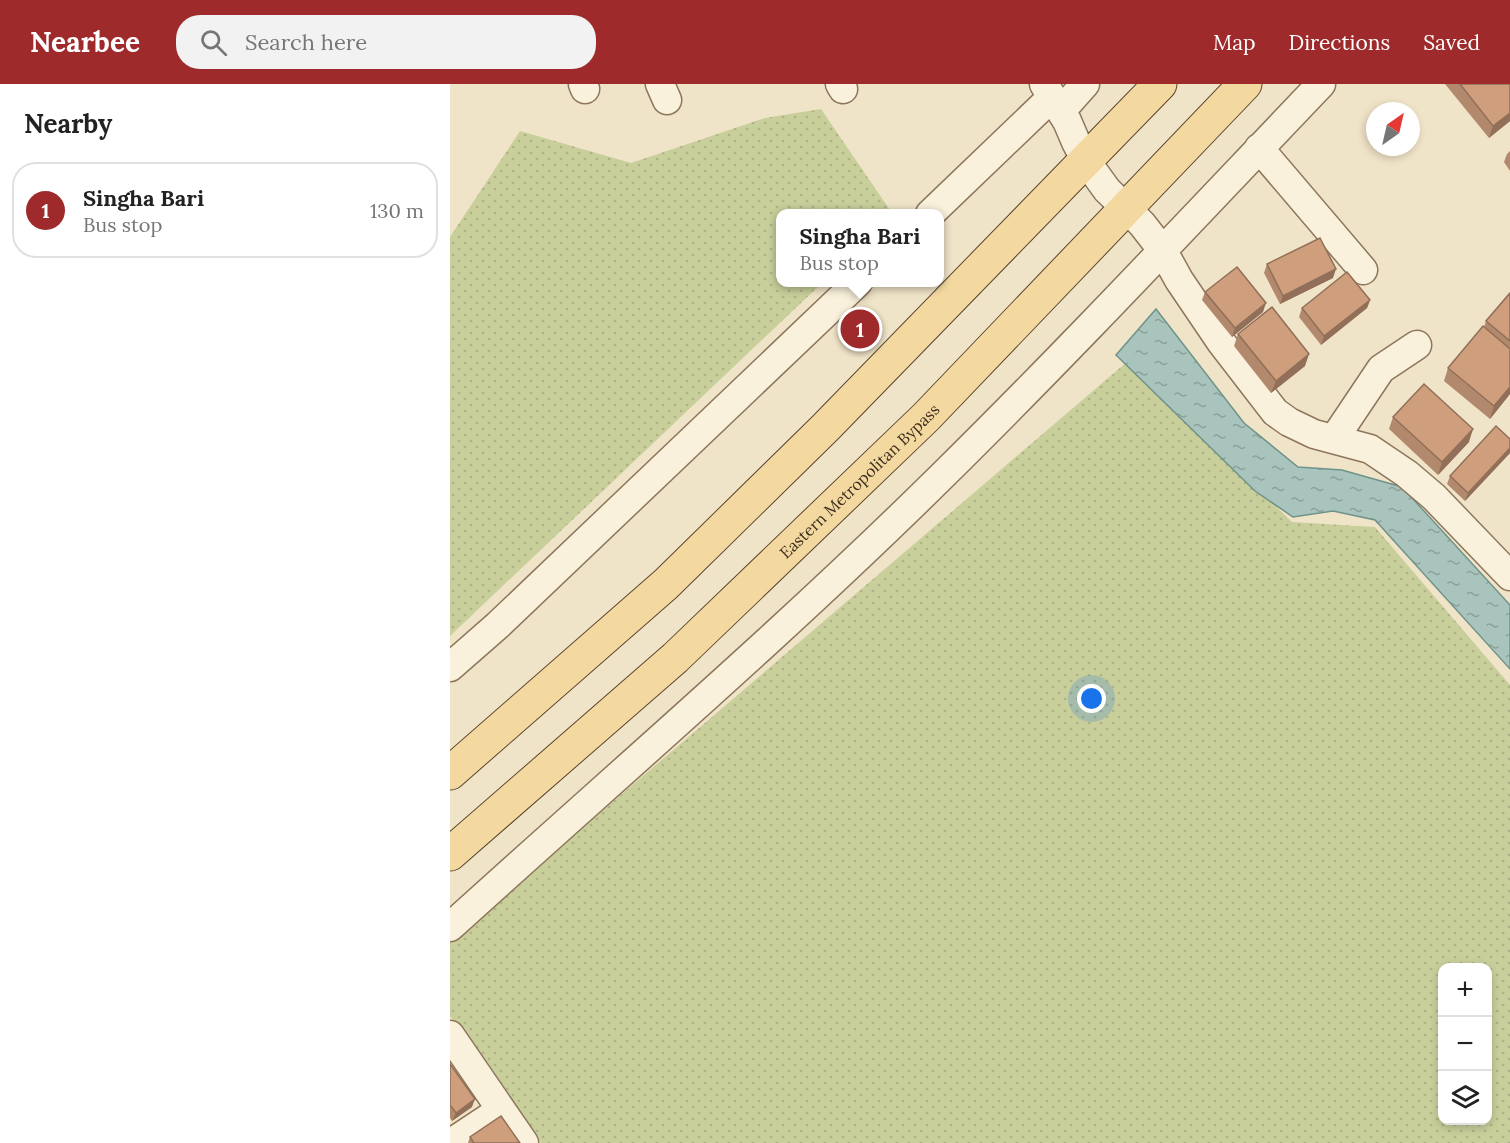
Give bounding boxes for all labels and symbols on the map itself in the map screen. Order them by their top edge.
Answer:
north arrow [1366,102,1420,156]
pin: 1 [840,306,880,352]
street label: Eastern Metropolitan Bypass [775,399,943,562]
your location [1077,684,1106,713]

